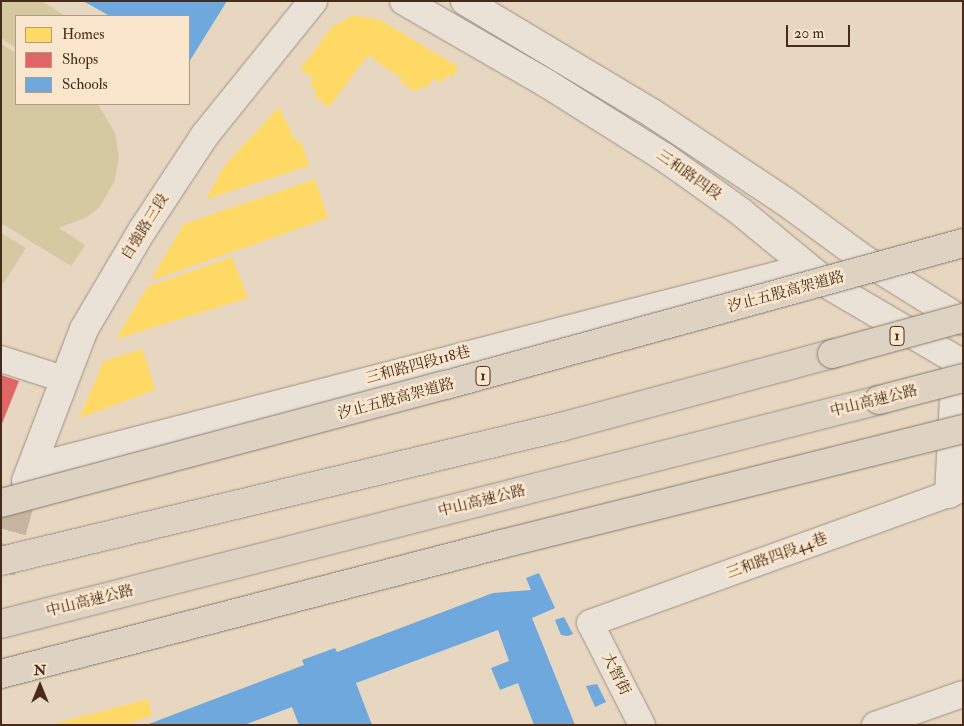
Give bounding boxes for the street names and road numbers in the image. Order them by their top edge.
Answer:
street label: 三和路四段 [653,146,725,204]
street label: 自強路三段 [117,190,173,264]
street label: 汐止五股高架道路 [726,268,846,316]
road number: 1 [890,324,904,348]
street label: 三和路四段118巷 [364,342,472,388]
road number: 1 [476,364,490,388]
street label: 汐止五股高架道路 [336,375,456,423]
street label: 中山高速公路 [828,381,920,421]
street label: 中山高速公路 [436,481,528,521]
street label: 三和路四段44巷 [724,529,830,583]
street label: 中山高速公路 [44,581,136,621]
street label: 大智街 [598,650,634,698]

